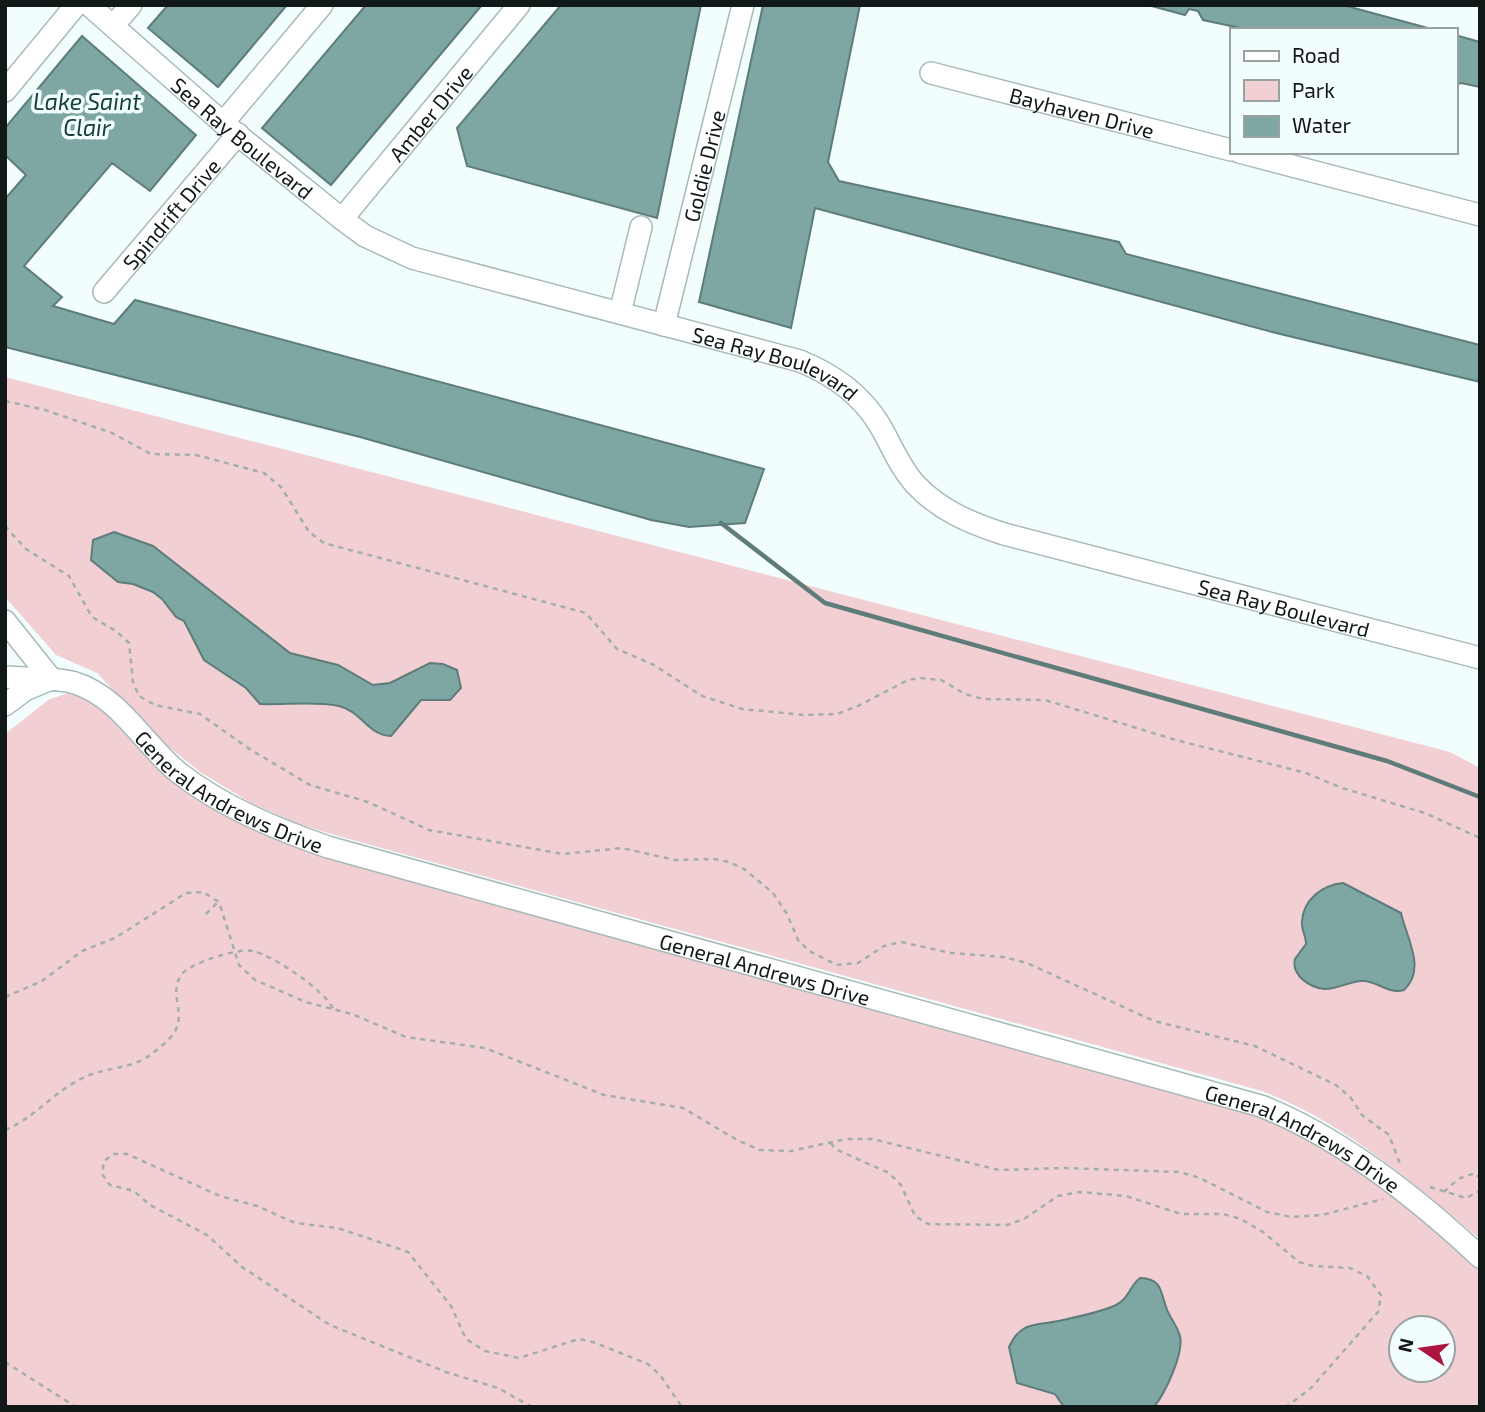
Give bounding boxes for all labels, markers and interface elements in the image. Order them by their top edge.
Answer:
legend [1230,28,1457,154]
text: Road [1292,42,1340,67]
street label: Amber Drive [383,60,477,166]
street label: Sea Ray Boulevard [167,71,319,203]
text: Park [1292,77,1335,102]
street label: Bayhaven Drive [1007,81,1157,142]
water label: Lake Saint Clair [33,87,141,141]
street label: Goldie Drive [677,107,729,224]
text: Water [1292,112,1351,137]
street label: Spindrift Drive [117,153,225,274]
street label: Sea Ray Boulevard [690,321,864,405]
street label: Sea Ray Boulevard [1196,573,1373,641]
street label: General Andrews Drive [131,725,327,857]
street label: General Andrews Drive [657,927,873,1009]
street label: General Andrews Drive [1202,1079,1406,1197]
north arrow [1387,1314,1457,1384]
text: N [1392,1336,1418,1354]

